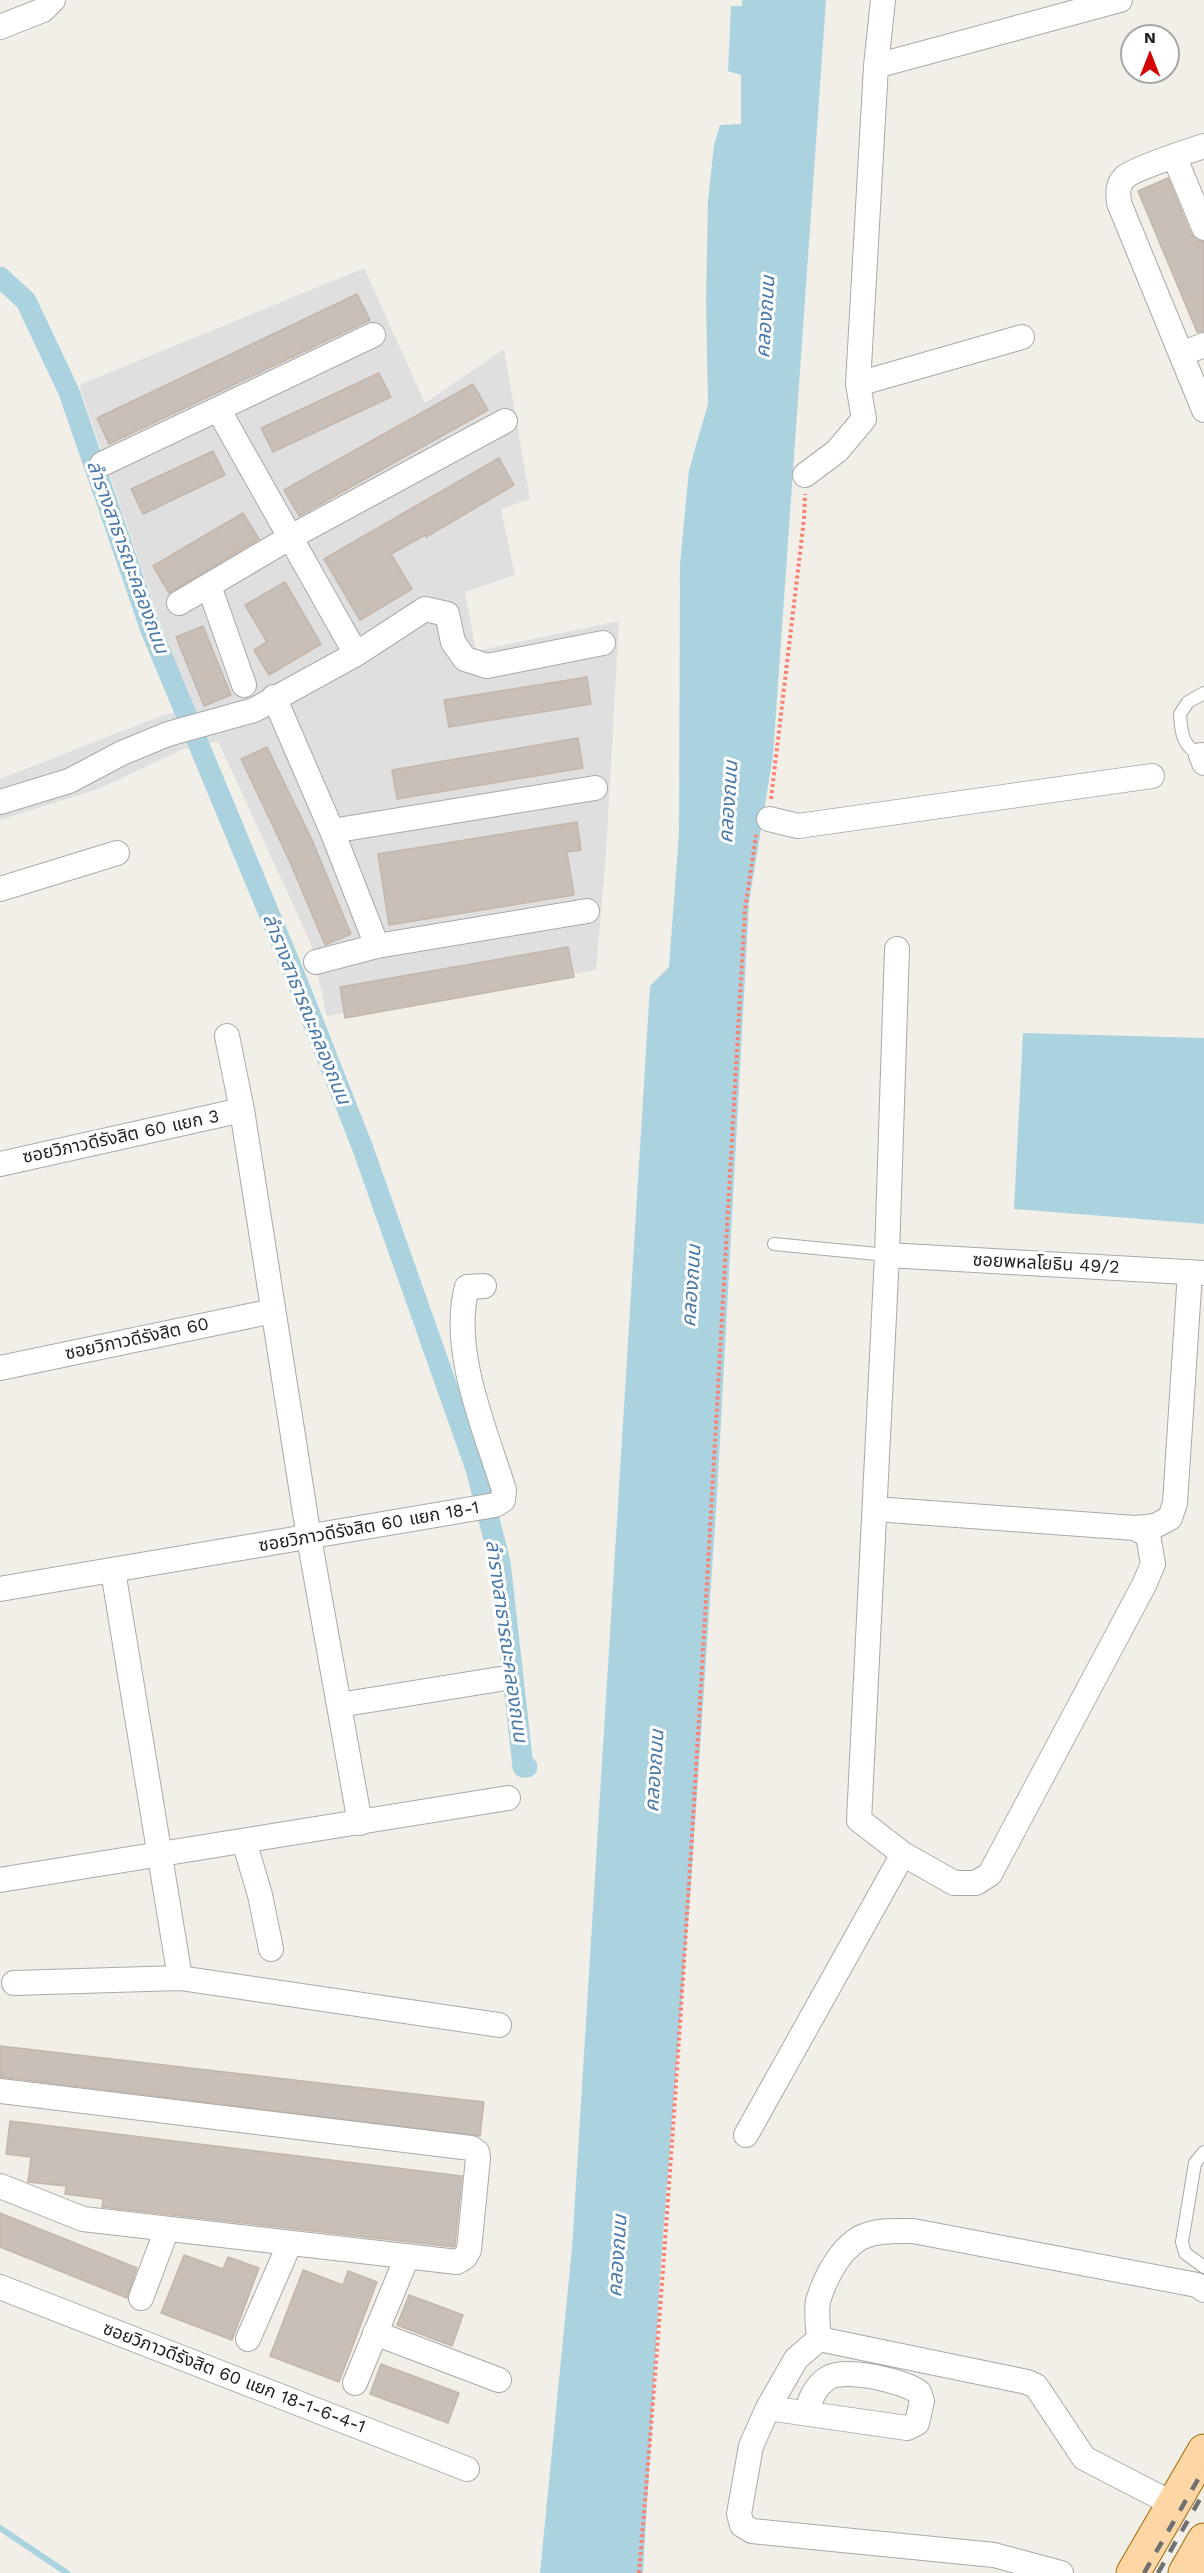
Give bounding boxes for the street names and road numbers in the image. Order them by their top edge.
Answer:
street label: ซอยวิภาวดีรังสิต 60 แยก 3 [21,1106,221,1168]
street label: ซอยพหลโยธิน 49/2 [972,1249,1120,1279]
street label: ซอยวิภาวดีรังสิต 60 [63,1313,211,1365]
street label: ซอยวิภาวดีรังสิต 60 แยก 18-1 [257,1497,481,1557]
street label: ซอยวิภาวดีรังสิต 60 แยก 18-1-6-4-1 [100,2318,368,2438]

